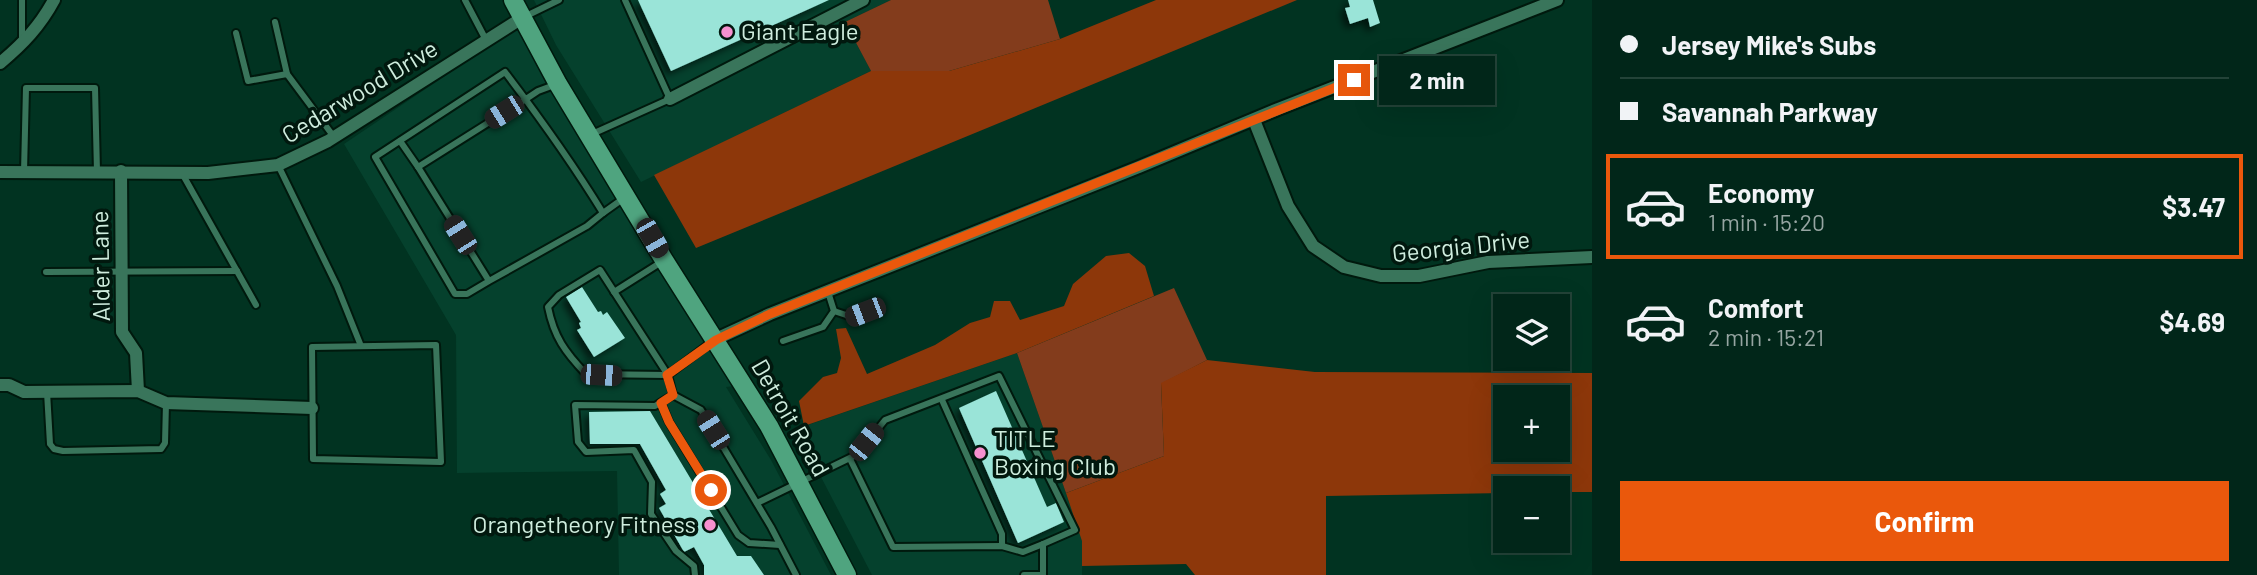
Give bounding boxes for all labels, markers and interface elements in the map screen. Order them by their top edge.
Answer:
place label: Giant Eagle [741,16,859,45]
marker: Giant Eagle [719,24,735,40]
text: Jersey Mike's Subs [1662,29,1876,60]
street label: Cedarwood Drive [276,33,442,149]
callout: 2 min [1378,56,1494,104]
route end [1338,64,1370,96]
text: 2 min [1409,66,1465,94]
car [481,92,528,132]
text: Savannah Parkway [1662,96,1878,127]
icon: car [1624,175,1687,238]
text: Economy [1708,177,1814,208]
text: $3.47 [2162,191,2225,222]
text: 1 min · 15:20 [1708,208,1825,236]
street label: Alder Lane [84,210,115,322]
car [440,212,481,258]
car [633,215,672,261]
street label: Georgia Drive [1390,224,1531,267]
icon: car [1624,290,1687,353]
text: Comfort [1708,292,1804,323]
map controls [1493,294,1570,553]
button: layers [1493,294,1570,371]
car [842,295,889,329]
text: $4.69 [2160,306,2225,337]
text: 2 min · 15:21 [1708,323,1824,351]
street label: Detroit Road [746,353,837,481]
car [580,363,623,387]
button: + [1493,385,1570,462]
car [693,407,734,453]
car [845,419,888,465]
place label: TITLE Boxing Club [994,423,1116,480]
marker: TITLE Boxing Club [972,445,988,461]
route start [695,474,727,506]
button: − [1493,476,1570,553]
button: Confirm [1620,481,2229,561]
place label: Orangetheory Fitness [473,509,696,538]
marker: Orangetheory Fitness [702,517,718,533]

